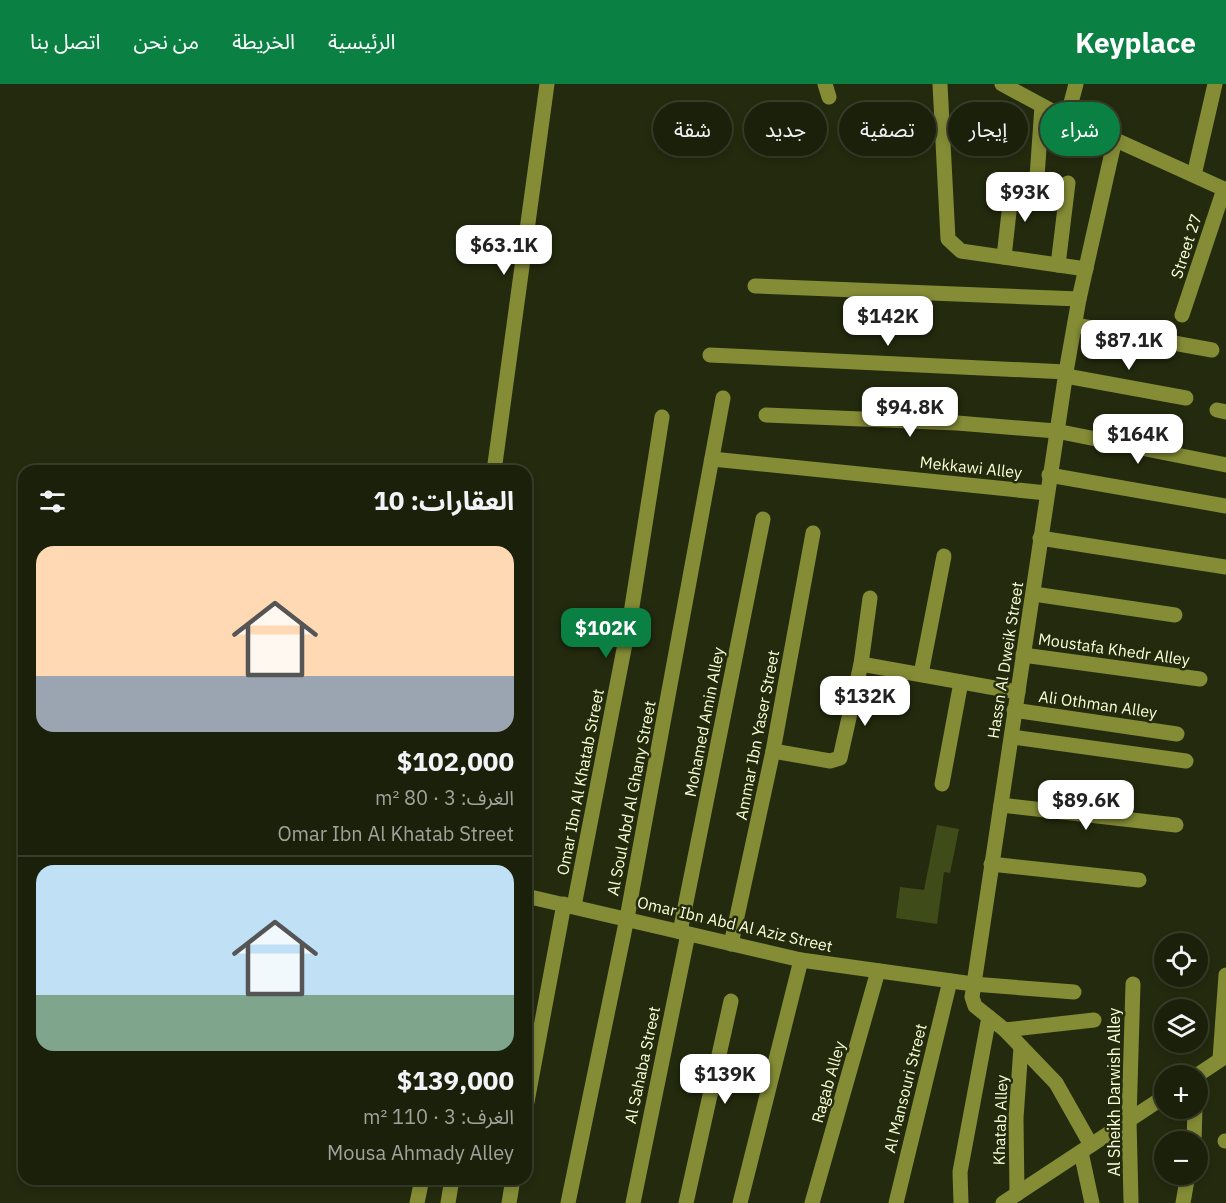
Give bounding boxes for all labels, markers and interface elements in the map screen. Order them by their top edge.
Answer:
text: Keyplace [1075,24,1196,61]
text: اتصل بنا [30,27,100,55]
text: من نحن [133,27,199,55]
text: الخريطة [232,27,295,55]
text: الرئيسية [328,27,396,55]
chip: شقة [653,102,732,156]
chip: جديد [744,102,827,156]
chip: تصفية [839,102,936,156]
chip: إيجار [948,102,1028,156]
chip: شراء [1040,102,1120,156]
pin: $93K [989,172,1061,223]
text: $93K [1000,178,1050,205]
street label: Street 27 [1166,211,1206,281]
pin: $63.1K [455,225,553,276]
text: $63.1K [470,231,538,258]
pin: $142K [846,296,930,347]
text: $142K [857,302,919,329]
pin: $87.1K [1080,320,1178,371]
text: $87.1K [1095,326,1163,353]
pin: $94.8K [861,387,959,438]
text: $94.8K [876,393,944,420]
pin: $164K [1096,414,1180,465]
text: $164K [1107,420,1169,447]
street label: Mekkawi Alley [919,452,1023,482]
text: العقارات: 10 [373,483,514,517]
icon: filters [36,485,69,518]
street label: Hassn Al Dweik Street [983,580,1027,740]
icon: home [221,585,329,693]
pin: $102K [564,608,648,659]
text: $102K [575,614,637,641]
street label: Moustafa Khedr Alley [1037,628,1191,670]
street label: Mohamed Amin Alley [680,645,728,799]
street label: Ammar Ibn Yaser Street [731,649,783,821]
pin: $132K [823,676,907,727]
text: $132K [834,682,896,709]
street label: Ali Othman Alley [1038,686,1158,722]
street label: Omar Ibn Al Khatab Street [552,687,608,877]
street label: Al Soul Abd Al Ghany Street [602,699,660,897]
text: $102,000 [397,744,514,778]
pin: $89.6K [1037,780,1135,831]
text: الغرف: 3 · 80 m² [375,784,514,811]
text: $89.6K [1052,786,1120,813]
text: Omar Ibn Al Khatab Street [277,820,514,847]
street label: Omar Ibn Abd Al Aziz Street [635,892,835,956]
icon: home [221,904,329,1012]
map controls [1154,933,1208,1185]
button: locate [1154,933,1208,987]
button: layers [1154,999,1208,1053]
street label: Al Sahaba Street [620,1005,664,1125]
street label: Al Sheikh Darwish Alley [1104,1008,1124,1176]
street label: Al Mansouri Street [879,1021,931,1155]
street label: Ragab Alley [807,1039,849,1125]
pin: $139K [683,1054,767,1105]
text: $139K [694,1060,756,1087]
text: $139,000 [397,1063,514,1097]
button: + [1154,1065,1208,1119]
street label: Khatab Alley [988,1074,1012,1166]
text: الغرف: 3 · 110 m² [363,1103,514,1130]
button: − [1154,1131,1208,1185]
text: Mousa Ahmady Alley [327,1139,514,1166]

